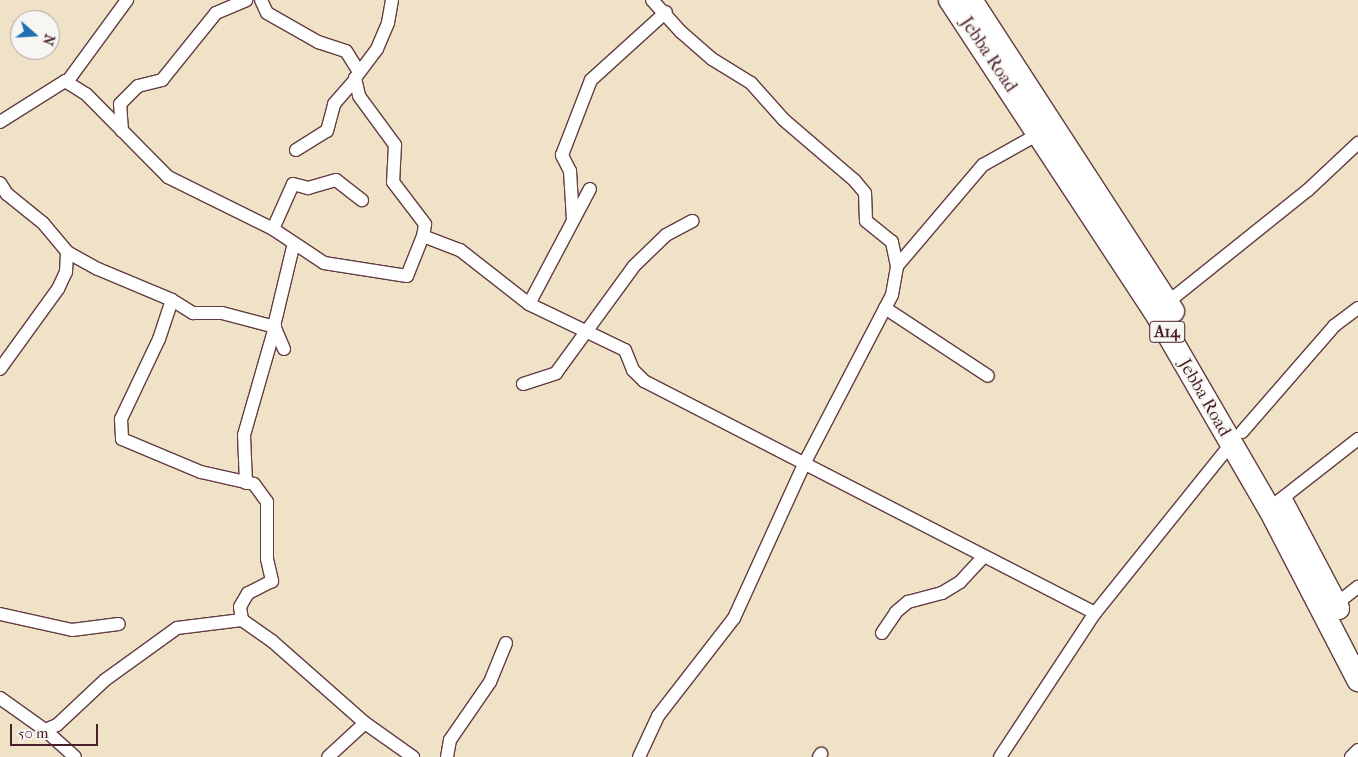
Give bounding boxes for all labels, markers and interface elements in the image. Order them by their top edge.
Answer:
north arrow [10,10,60,60]
street label: Jebba Road [955,13,1021,97]
text: N [39,32,58,48]
road number: A14 [1148,318,1186,346]
street label: Jebba Road [1173,355,1235,441]
scale bar [12,714,100,746]
text: 50 m [18,724,48,742]

